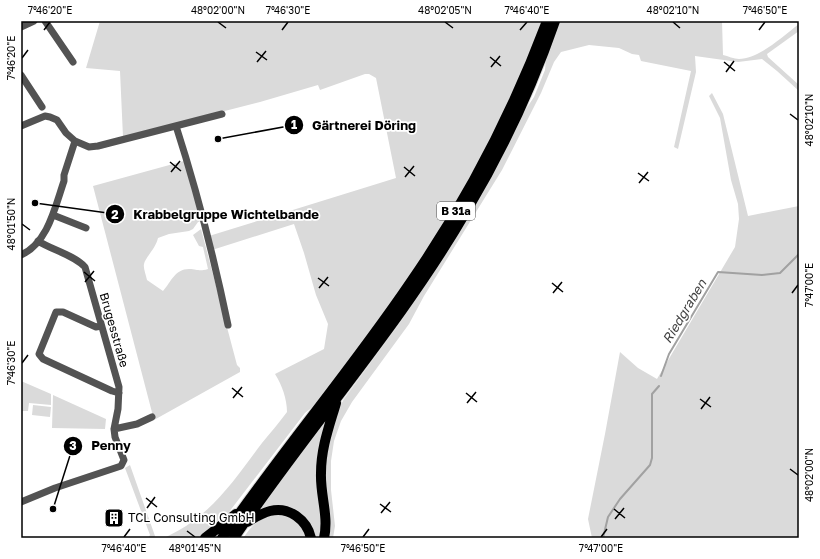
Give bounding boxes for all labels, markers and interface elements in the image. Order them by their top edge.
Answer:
text: 7°46'20"E [28,4,72,16]
text: 48°02'00"N [191,4,245,16]
text: 7°46'30"E [266,4,310,16]
text: 48°02'05"N [418,4,472,16]
text: 7°46'40"E [505,4,549,16]
text: 48°02'10"N [647,4,699,16]
text: 7°46'50"E [743,4,787,16]
text: 7°46'20"E [5,36,17,80]
text: 48°02'10"N [803,94,815,146]
callout: Gärtnerei Döring [284,113,424,138]
text: 1 [291,117,297,132]
text: Gärtnerei Döring [312,117,416,133]
text: 48°01'50"N [5,198,17,250]
callout: Krabbelgruppe Wichtelbande [105,202,327,227]
road number: B 31a [437,202,475,220]
text: Krabbelgruppe Wichtelbande [133,206,319,222]
text: 2 [111,207,119,222]
text: 7°47'00"E [803,263,815,307]
water label: Riedgraben [659,275,710,346]
street label: Brugesstraße [97,291,132,369]
text: 7°46'30"E [5,341,17,385]
callout: Penny [63,433,139,458]
text: Penny [91,437,131,453]
text: 3 [69,438,77,453]
text: 48°02'00"N [803,448,815,502]
building icon: TCL Consulting GmbH [103,507,125,529]
place label: TCL Consulting GmbH [128,510,255,525]
text: 7°46'40"E [102,542,146,554]
text: 48°01'45"N [169,542,221,554]
text: 7°46'50"E [341,542,385,554]
text: 7°47'00"E [579,542,623,554]

